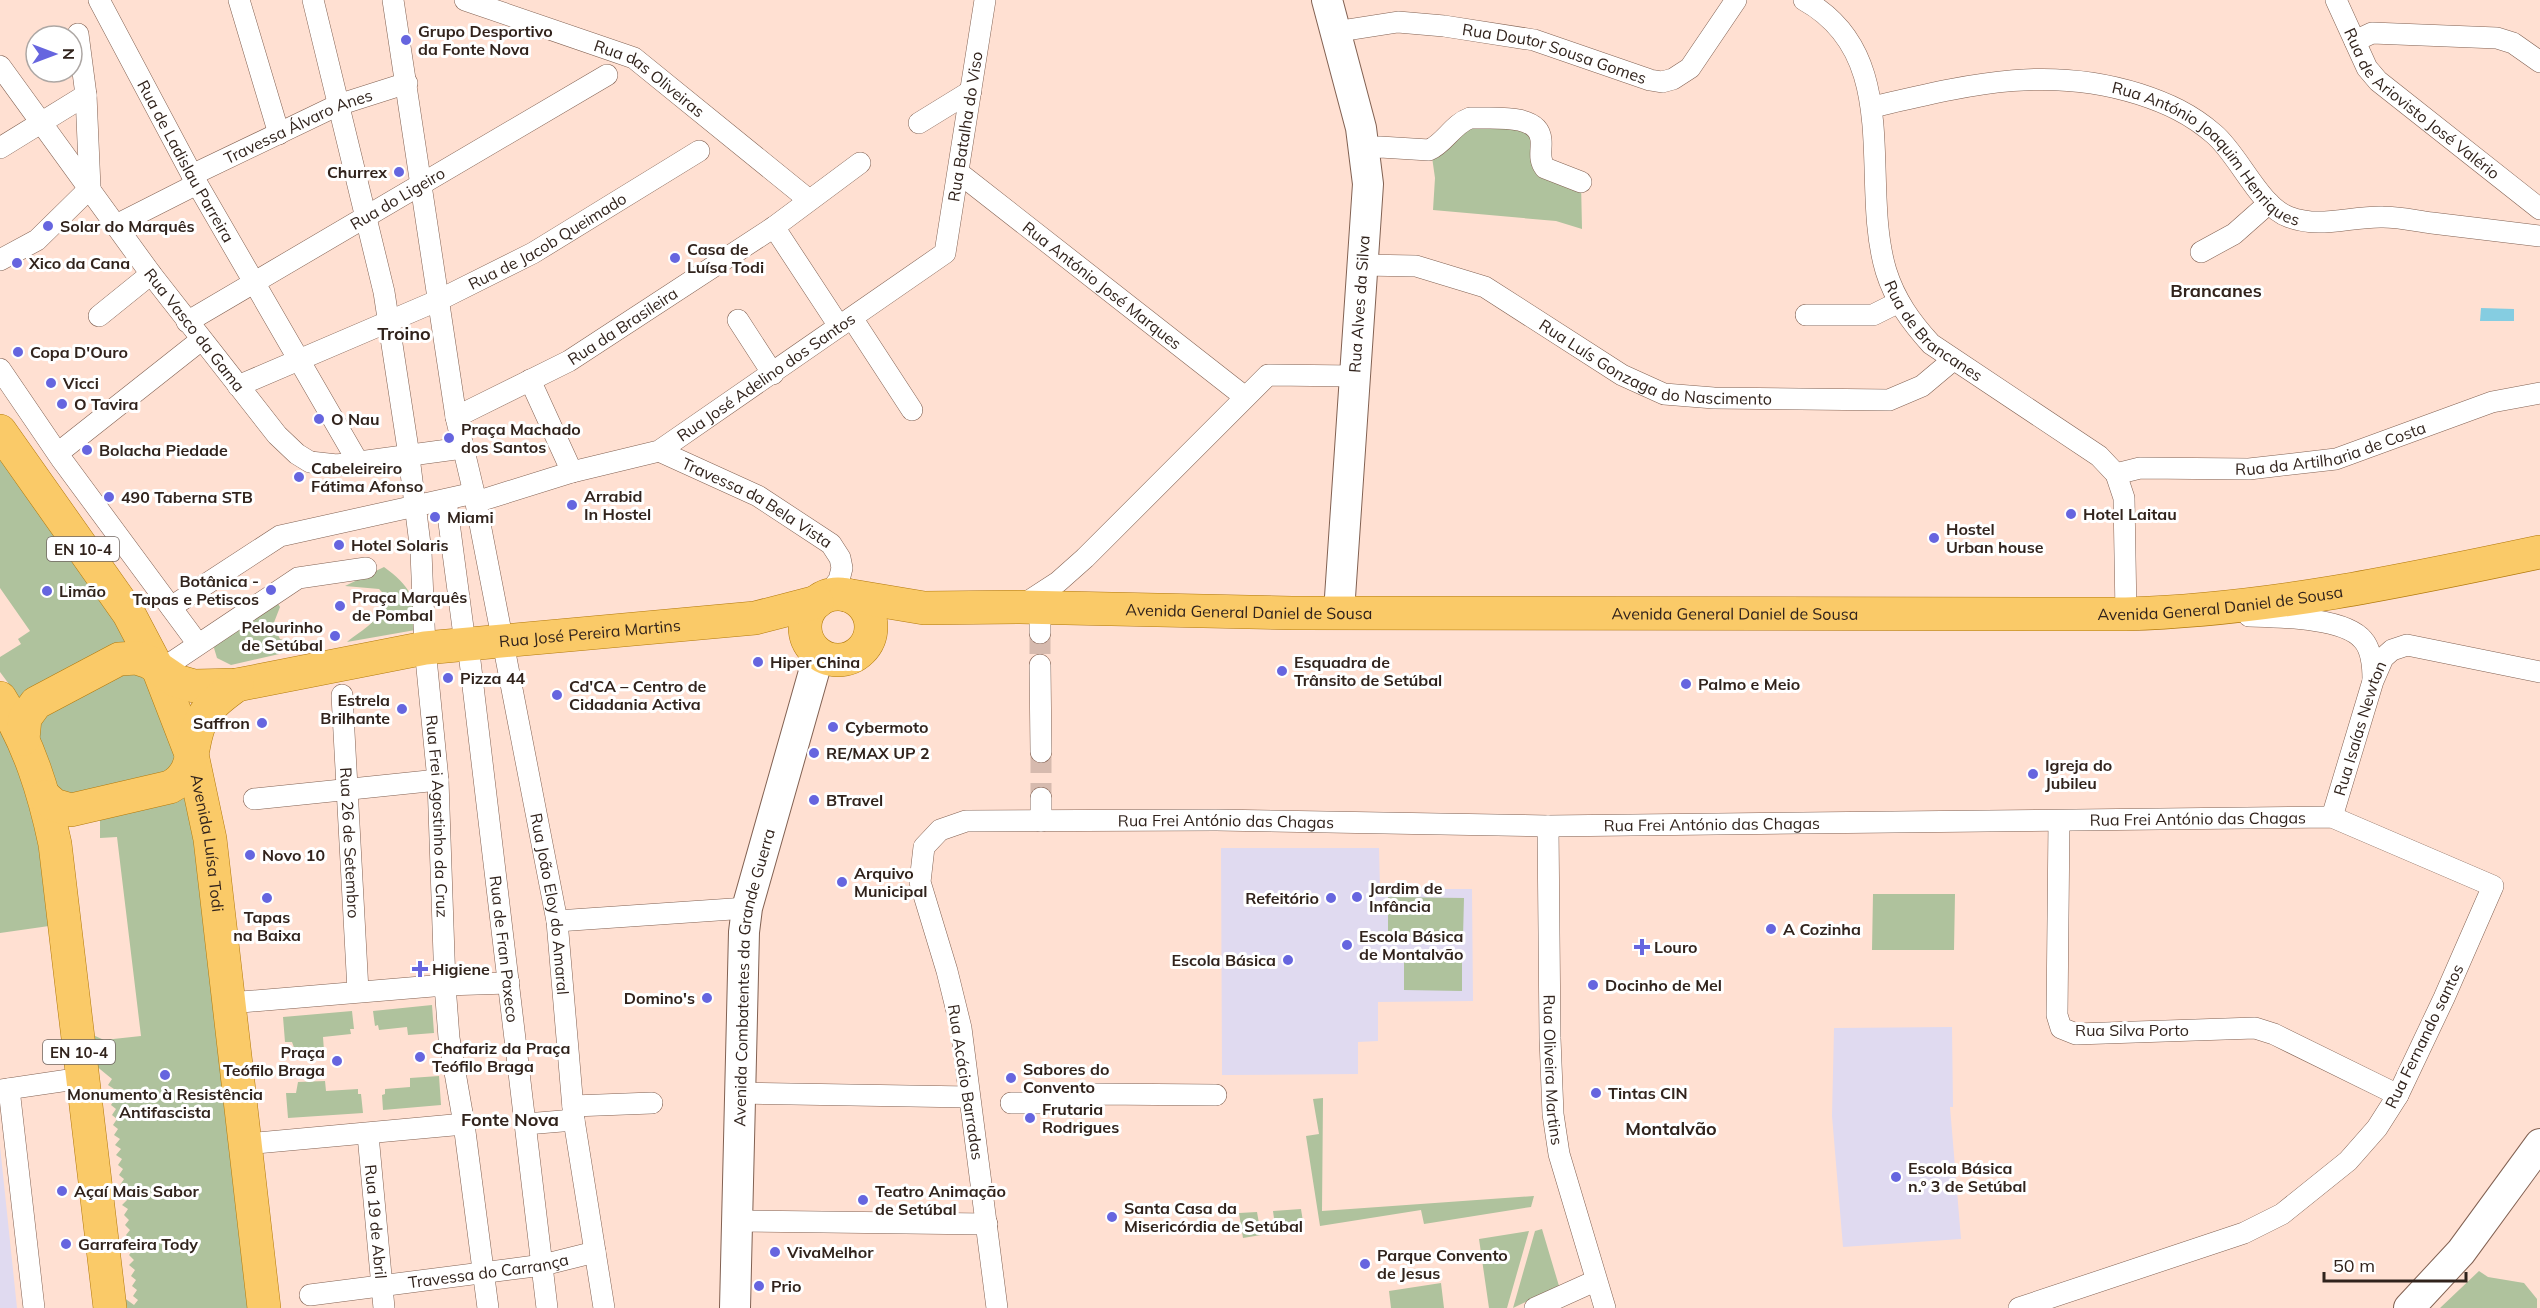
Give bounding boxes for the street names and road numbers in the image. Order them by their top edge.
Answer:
street label: Rua Doutor Sousa Gomes [1461,19,1649,88]
street label: Rua de Ariovisto José Valério [2340,25,2504,183]
street label: Rua das Oliveiras [592,35,709,121]
street label: Rua Batalha do Viso [943,50,987,203]
street label: Rua de Ladislau Parreira [133,76,239,246]
street label: Rua António Joaquim Henriques [2110,77,2302,230]
street label: Travessa Álvaro Anes [221,85,375,168]
street label: Rua do Ligeiro [346,163,448,234]
street label: Rua de Jacob Queimado [465,188,630,294]
street label: Rua António José Marques [1019,217,1186,354]
street label: Rua Alves da Silva [1344,235,1374,373]
street label: Rua Vasco da Gama [140,264,249,396]
street label: Rua de Brancanes [1880,277,1986,386]
street label: Rua da Brasileira [564,283,681,369]
street label: Rua José Adelino dos Santos [673,308,859,446]
street label: Rua Luís Gonzaga do Nascimento [1536,315,1772,409]
street label: Rua da Artilharia de Costa [2235,417,2429,479]
street label: Travessa da Bela Vista [679,453,836,552]
road number: EN 10-4 [47,537,119,561]
street label: Avenida General Daniel de Sousa [2097,581,2345,624]
street label: Avenida General Daniel de Sousa [1125,599,1372,623]
street label: Avenida General Daniel de Sousa [1611,603,1858,624]
street label: Rua José Pereira Martins [498,615,682,651]
street label: Rua Isaías Newton [2329,658,2391,798]
street label: Rua Frei Agostinho da Cruz [422,714,453,918]
street label: Rua 26 de Setembro [336,767,364,919]
street label: Avenida Luísa Todi [186,772,228,913]
street label: Rua Frei António das Chagas [2090,807,2306,830]
street label: Rua Frei António das Chagas [1118,810,1334,832]
street label: Rua João Eloy do Amaral [526,811,573,996]
street label: Rua Frei António das Chagas [1604,813,1820,835]
street label: Avenida Combatentes da Grande Guerra [729,826,779,1127]
street label: Rua de Fran Paxeco [486,874,523,1024]
street label: Rua Fernando santos [2380,961,2468,1111]
street label: Rua Oliveira Martins [1540,994,1568,1147]
street label: Rua Acácio Barradas [944,1003,988,1161]
street label: Rua Silva Porto [2075,1020,2189,1040]
road number: EN 10-4 [43,1040,115,1064]
street label: Rua 19 de Abril [361,1164,391,1280]
street label: Travessa do Carrança [407,1249,571,1292]

